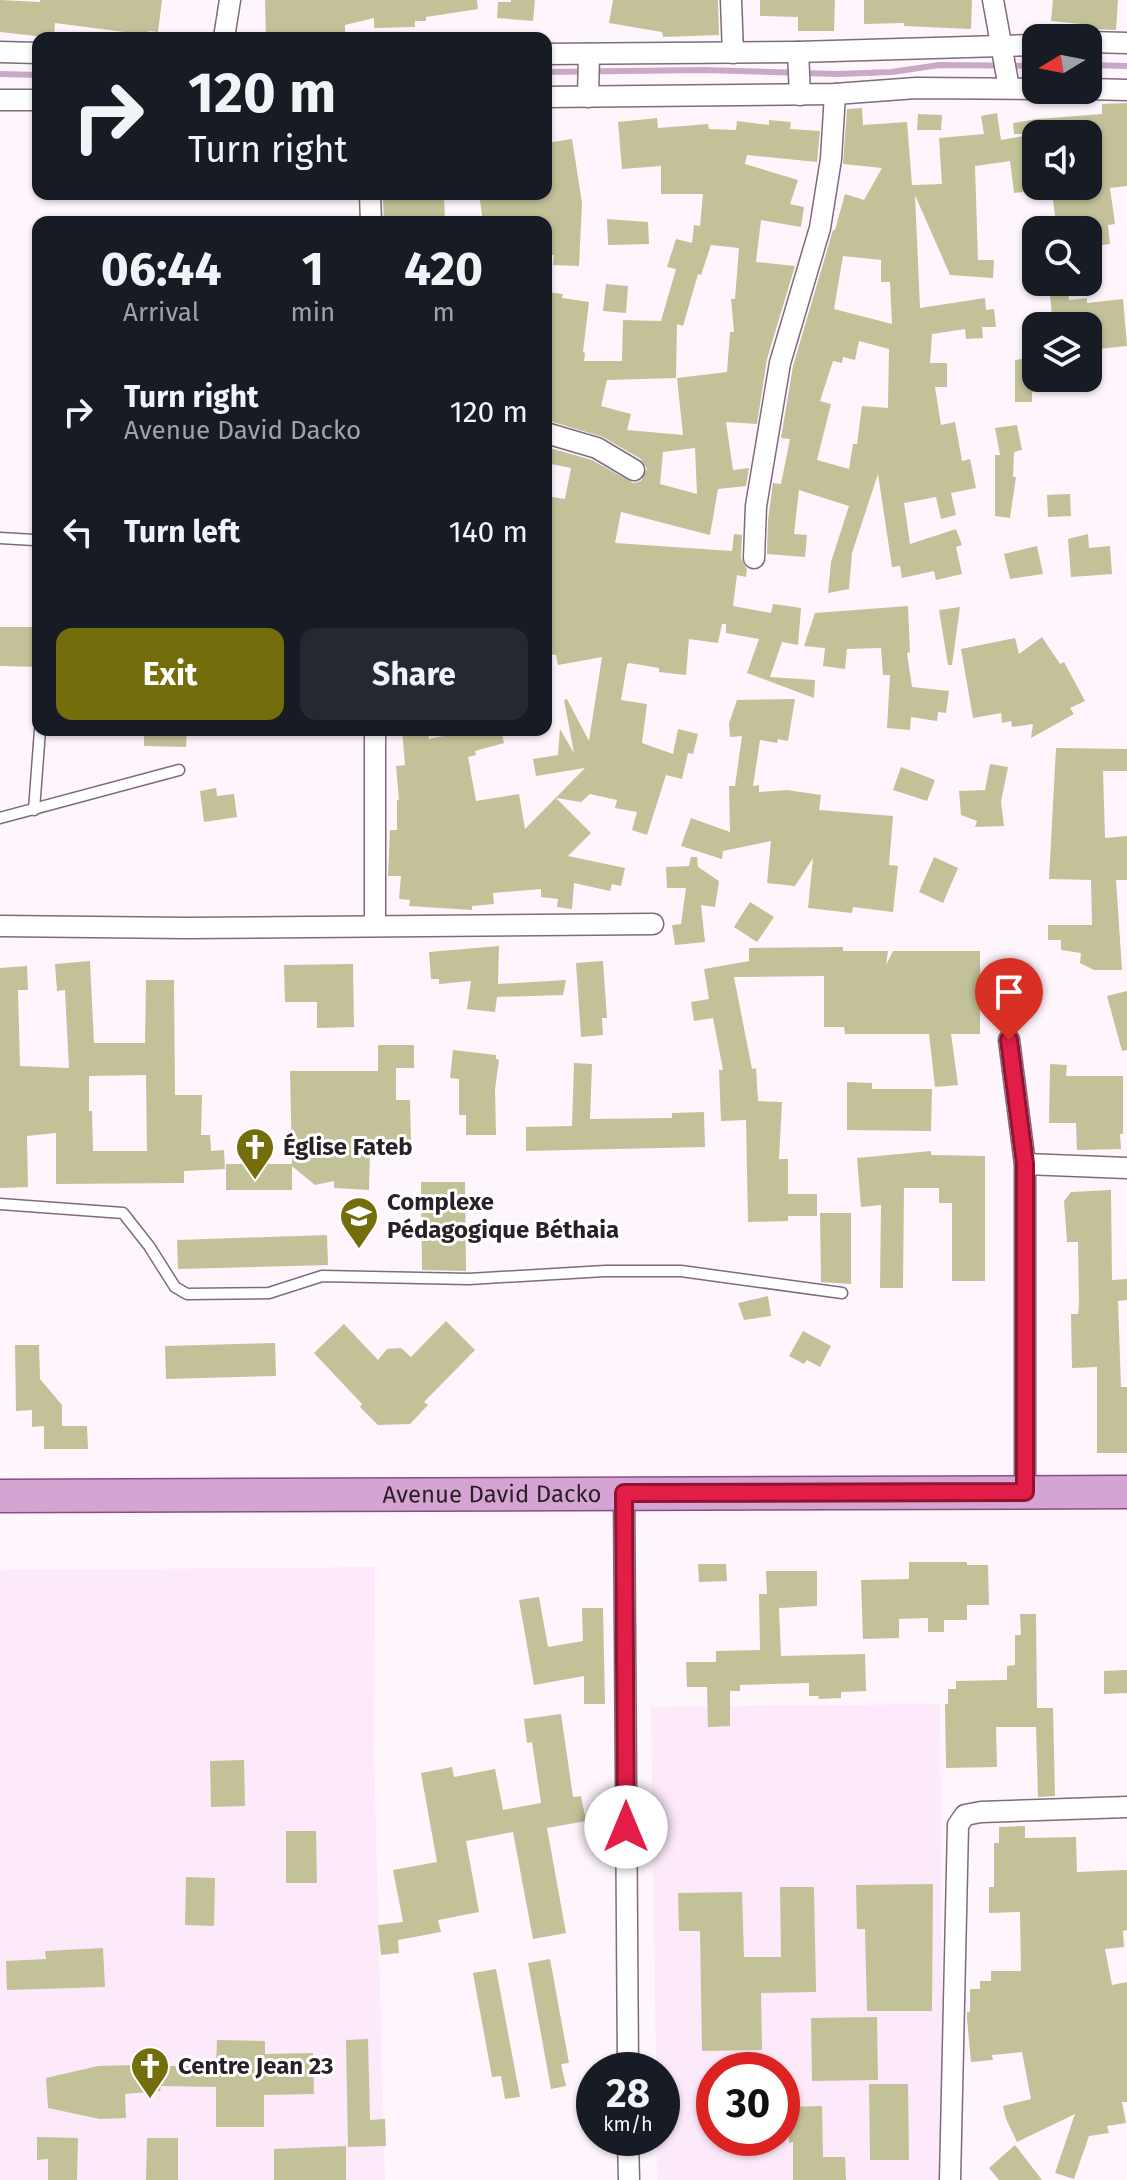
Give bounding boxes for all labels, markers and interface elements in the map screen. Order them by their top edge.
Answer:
north arrow [1022,24,1102,104]
map controls [1022,24,1102,392]
text: 120 m [188,60,336,127]
icon: right [56,64,160,168]
button: sound [1022,120,1102,200]
text: Turn right [188,128,348,172]
button: search [1022,216,1102,296]
text: 06:44 [101,240,222,298]
text: 1 [302,240,324,298]
text: 420 [404,240,483,298]
text: Arrival [123,297,199,328]
text: min [290,297,335,328]
text: m [432,297,455,328]
button: layers [1022,312,1102,392]
text: Turn right [124,379,259,415]
icon: right [56,390,100,434]
text: 120 m [450,394,528,430]
text: Avenue David Dacko [124,415,361,446]
icon: left [56,510,100,554]
text: Turn left [124,514,240,550]
text: 140 m [449,514,528,550]
button: Exit [56,628,284,720]
button: Share [300,628,528,720]
pin [975,958,1043,1040]
icon: arrive [987,970,1031,1014]
church icon: Église Fateb [234,1126,276,1181]
place label: Église Fateb [283,1132,413,1161]
place label: Complexe Pédagogique Béthaia [387,1188,619,1244]
school or university icon: Complexe Pédagogique Béthaia [338,1195,380,1250]
street label: Avenue David Dacko [382,1480,602,1509]
position arrow [584,1785,668,1869]
church icon: Centre Jean 23 [129,2045,171,2100]
place label: Centre Jean 23 [178,2052,334,2080]
speed limit sign: 30 [696,2052,800,2156]
text: 28 [606,2070,650,2118]
text: km/h [603,2112,653,2136]

